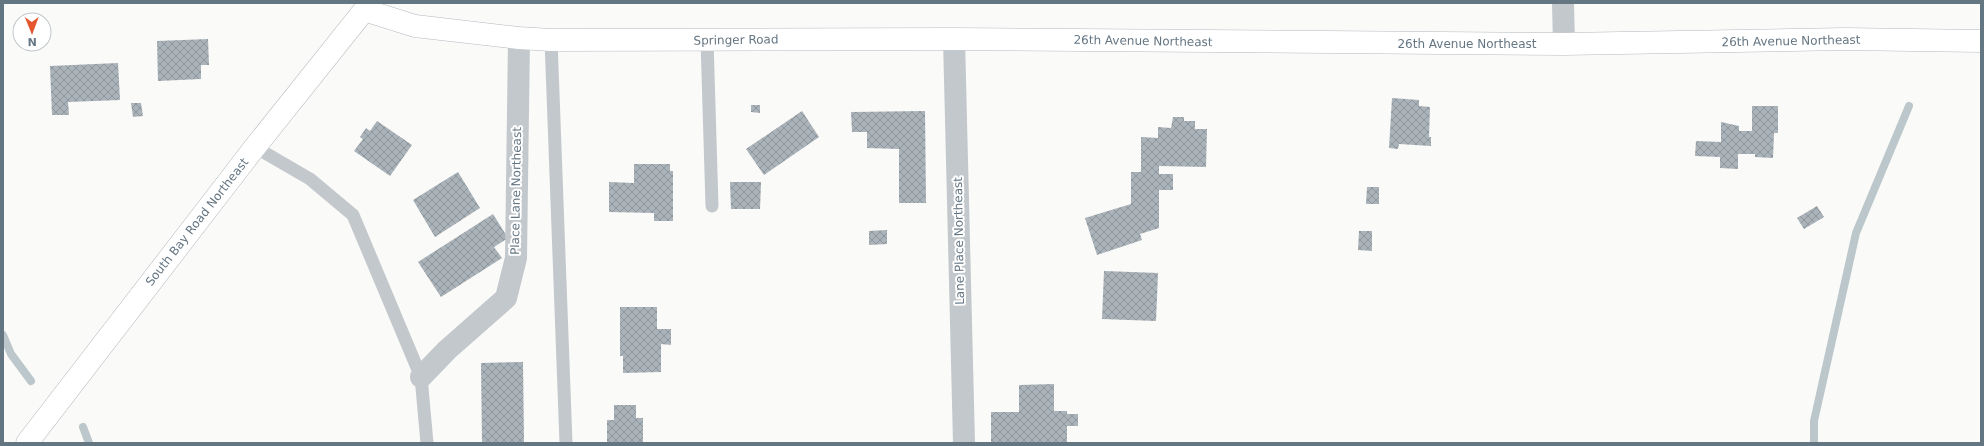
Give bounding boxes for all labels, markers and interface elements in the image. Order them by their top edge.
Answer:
north arrow [12,12,52,52]
street label: Springer Road [693,32,779,48]
street label: 26th Avenue Northeast [1073,33,1213,49]
street label: 26th Avenue Northeast [1721,33,1861,49]
text: N [27,35,37,48]
street label: 26th Avenue Northeast [1397,37,1537,51]
street label: Place Lane Northeast [508,127,524,255]
street label: South Bay Road Northeast [143,155,251,289]
street label: Lane Place Northeast [951,177,967,305]

